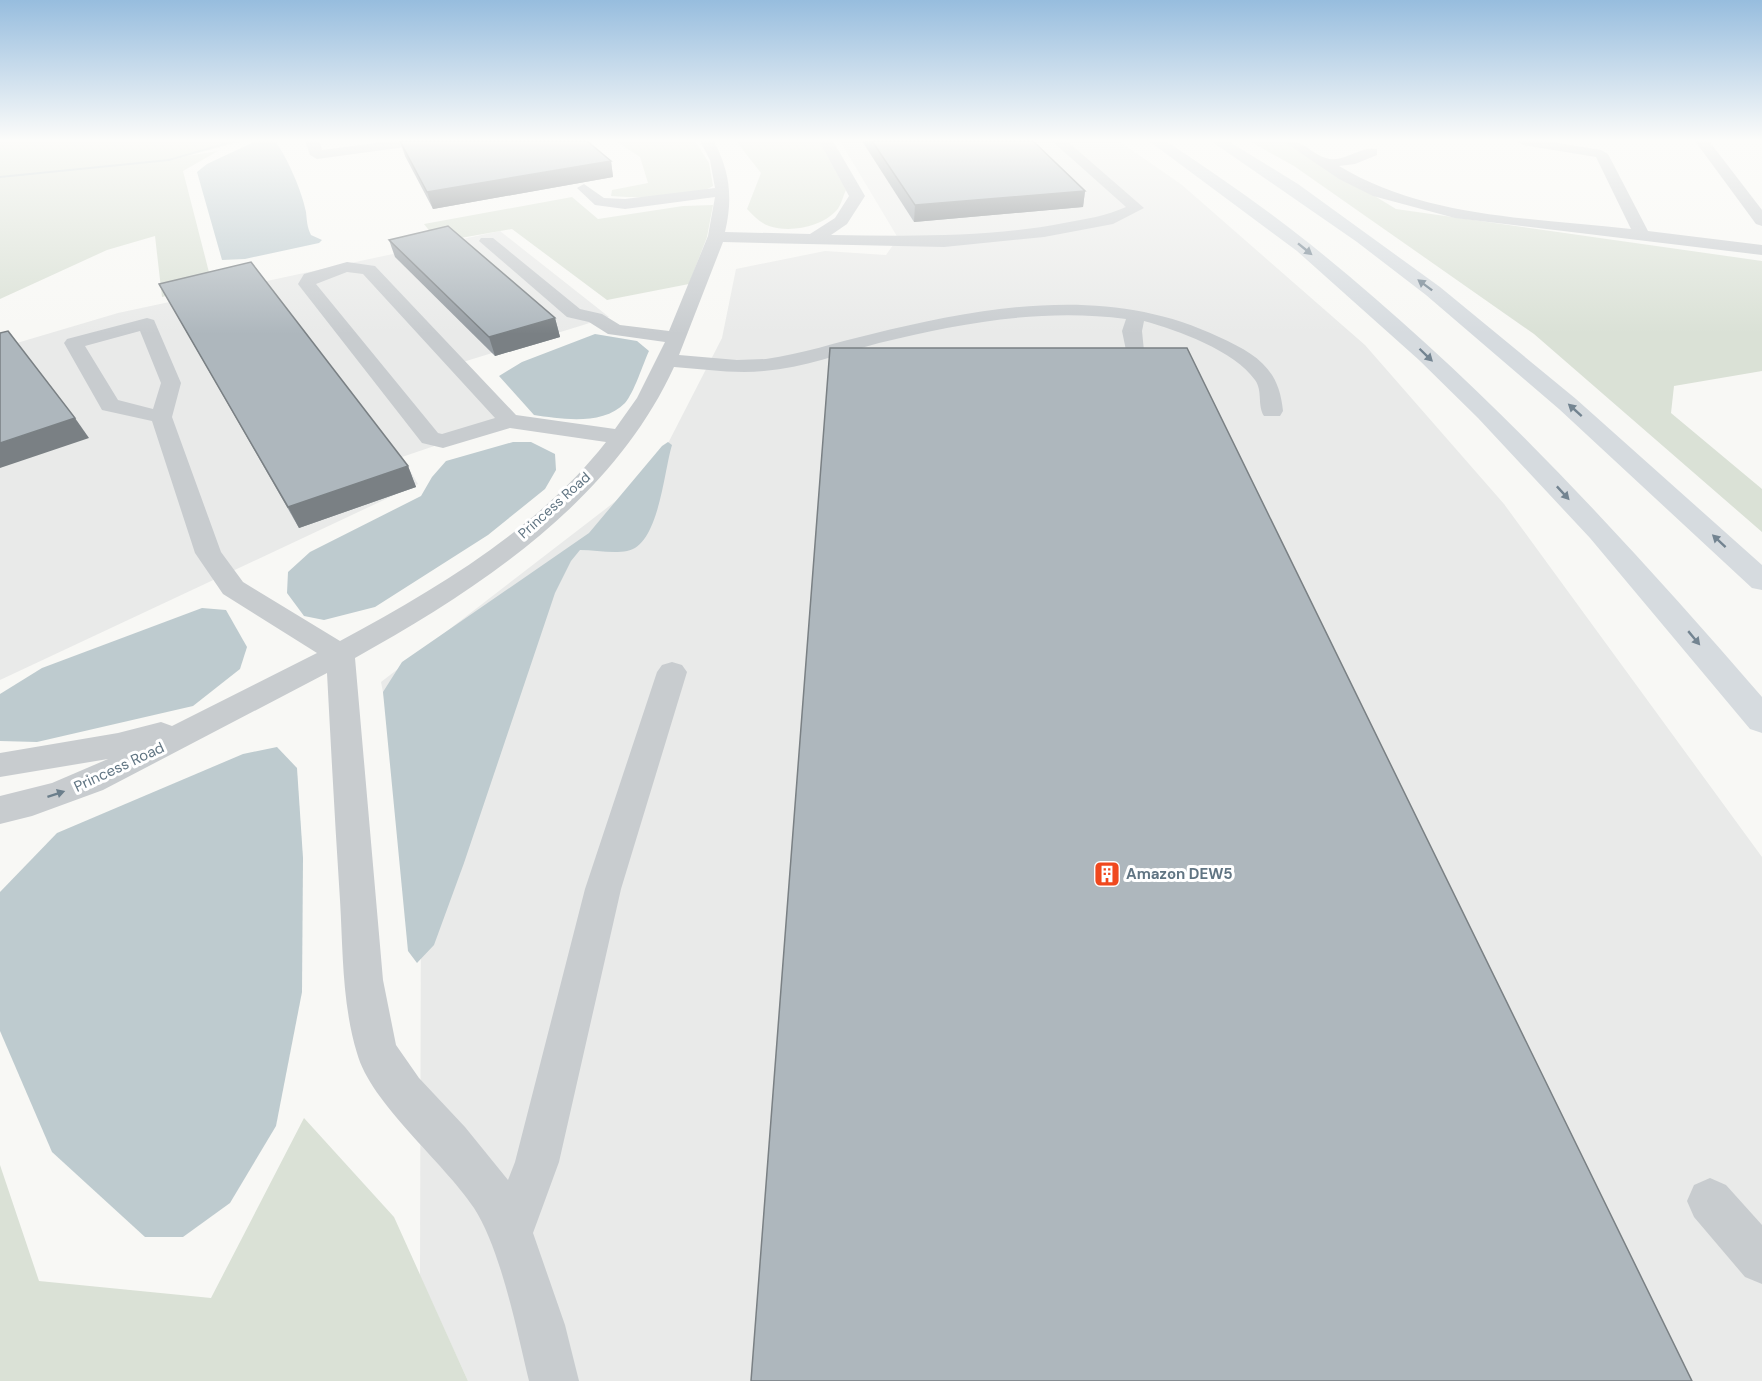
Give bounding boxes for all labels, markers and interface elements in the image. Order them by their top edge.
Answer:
one-way arrow [1297,242,1312,255]
one-way arrow [1417,279,1433,291]
one-way arrow [1418,348,1433,362]
one-way arrow [1568,404,1583,417]
street label: Princess Road [514,468,594,542]
one-way arrow [1556,486,1570,501]
one-way arrow [1712,535,1727,548]
one-way arrow [1687,630,1700,645]
street label: Princess Road [71,737,167,797]
one-way arrow [47,789,65,798]
building icon: Amazon DEW5 [1092,859,1122,889]
place label: Amazon DEW5 [1126,864,1233,884]

